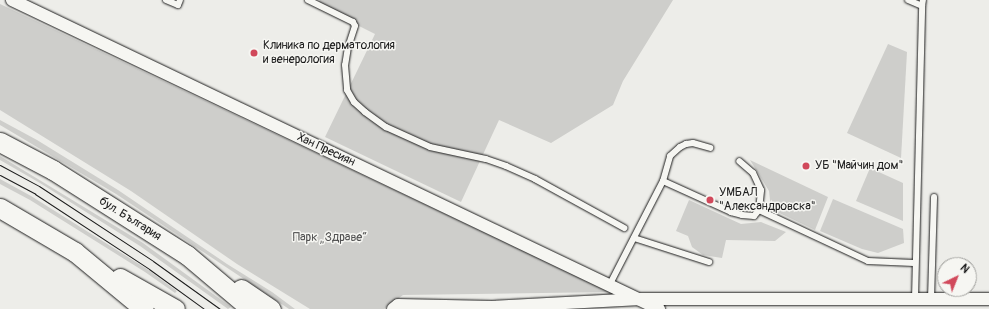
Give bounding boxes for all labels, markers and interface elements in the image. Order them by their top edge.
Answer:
place label: Клиника по дерматология и венерология [263,39,395,67]
marker: Клиника по дерматология и венерология [248,47,260,59]
street label: Хан Пресиян [295,130,357,170]
place label: УБ "Майчин дом" [815,159,903,173]
marker: УБ "Майчин дом" [800,160,812,172]
place label: УМБАЛ "Александровска" [719,186,816,214]
street label: бул. България [96,194,164,244]
marker: УМБАЛ "Александровска" [704,194,716,206]
park label: Парк „Здраве“ [293,231,367,245]
north arrow [937,257,977,297]
text: N [958,261,972,276]

